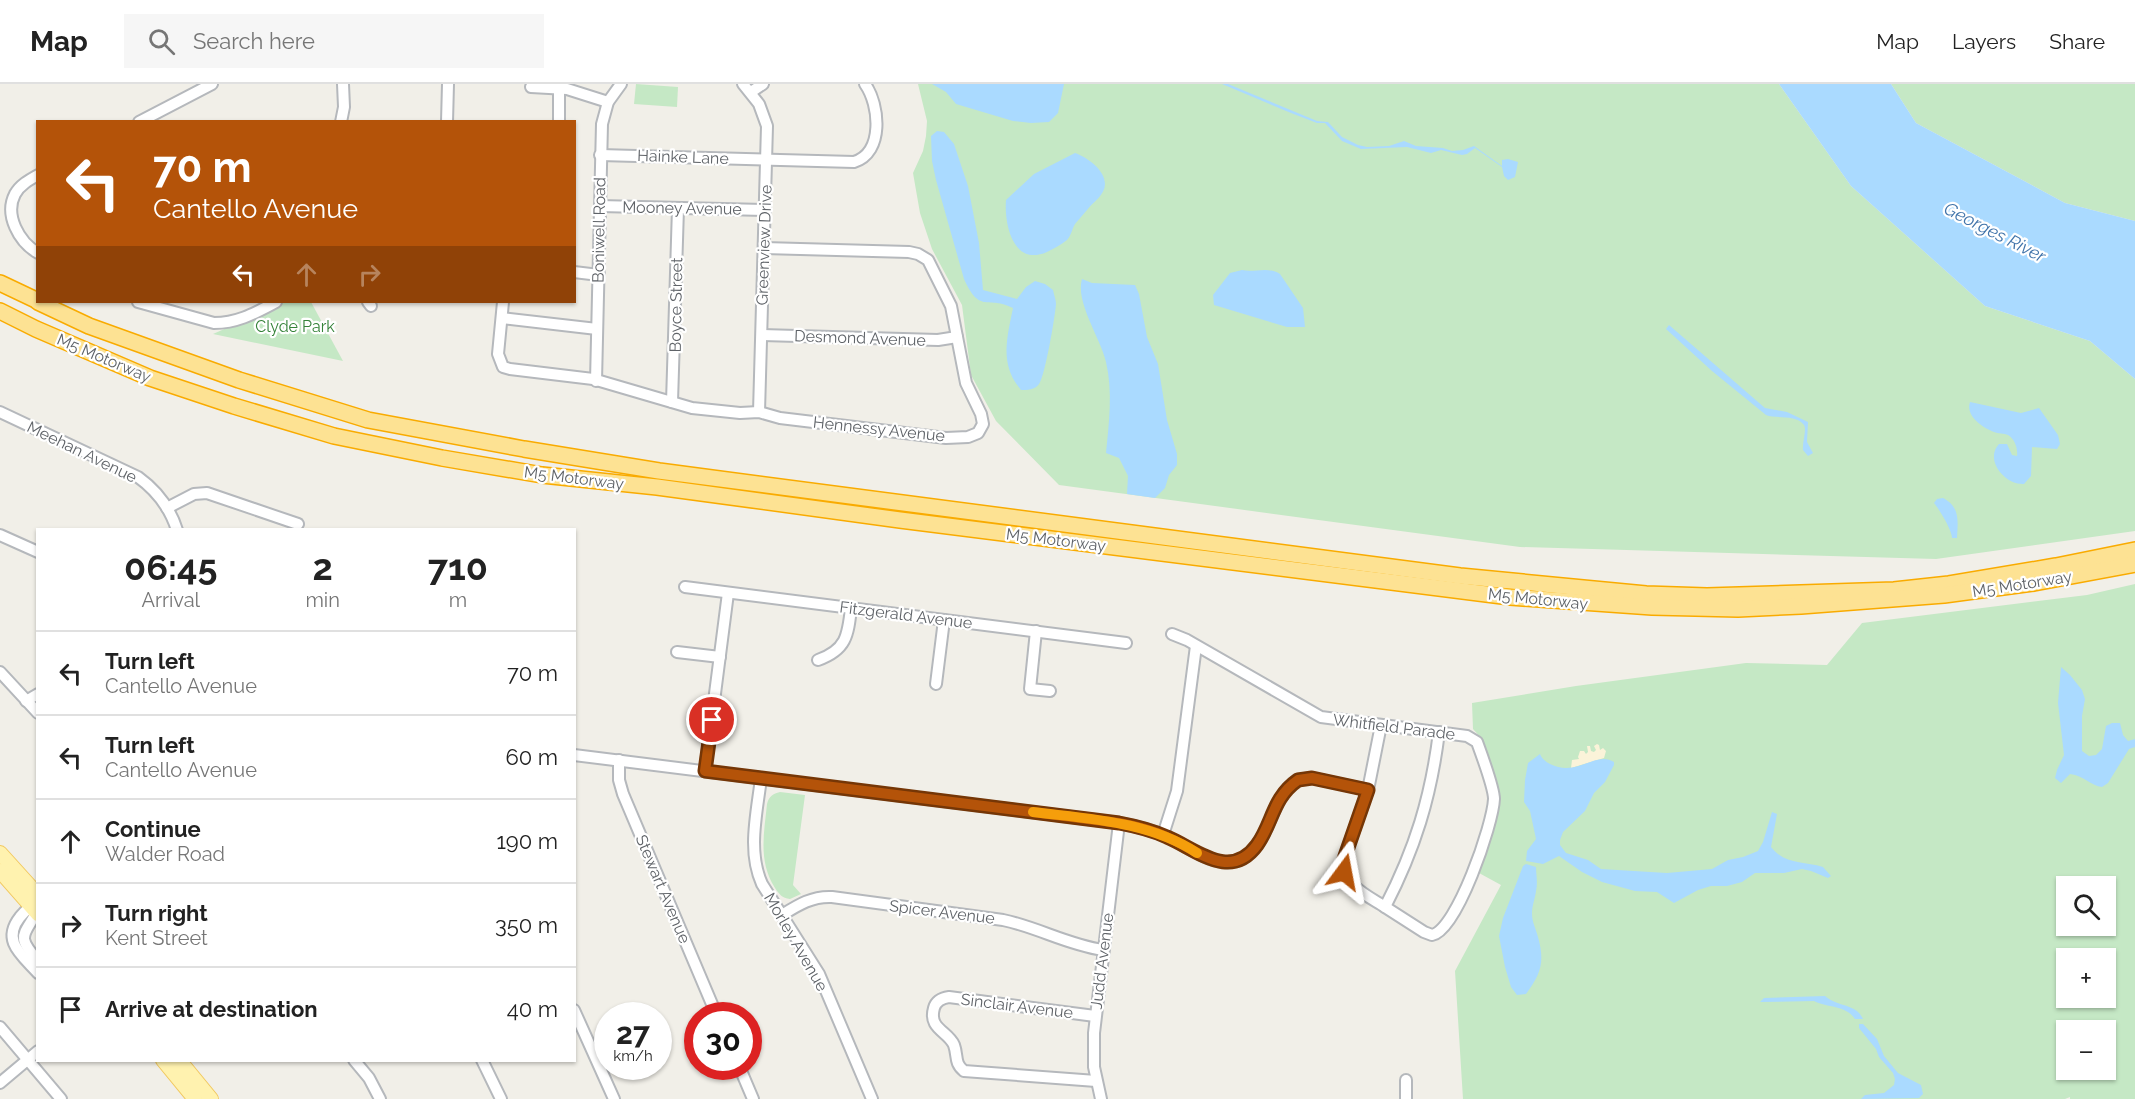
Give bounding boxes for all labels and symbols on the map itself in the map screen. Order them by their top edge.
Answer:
street label: Hainke Lane [637,146,729,168]
street label: Boniwell Road [589,177,609,283]
street label: Greenview Drive [752,184,776,306]
street label: Mooney Avenue [622,197,742,219]
water label: Georges River [1941,197,2050,267]
street label: Boyce Street [666,257,686,353]
park label: Clyde Park [255,317,335,336]
street label: Desmond Avenue [794,326,926,350]
street label: M5 Motorway [54,330,154,386]
street label: Hennessy Avenue [812,413,946,445]
street label: Meehan Avenue [24,417,140,487]
street label: M5 Motorway [523,462,625,494]
street label: M5 Motorway [1005,524,1107,556]
street label: M5 Motorway [1971,567,2073,601]
street label: M5 Motorway [1487,584,1589,614]
street label: Fitzgerald Avenue [839,597,973,633]
pin [686,694,737,745]
street label: Whitfield Parade [1332,710,1456,744]
street label: Stewart Avenue [632,832,694,946]
position arrow [1312,840,1376,904]
street label: Morley Avenue [760,889,832,995]
street label: Spicer Avenue [888,896,996,928]
street label: Judd Avenue [1087,912,1117,1010]
street label: Sinclair Avenue [960,990,1074,1022]
speed limit sign: 30 [684,1002,762,1080]

